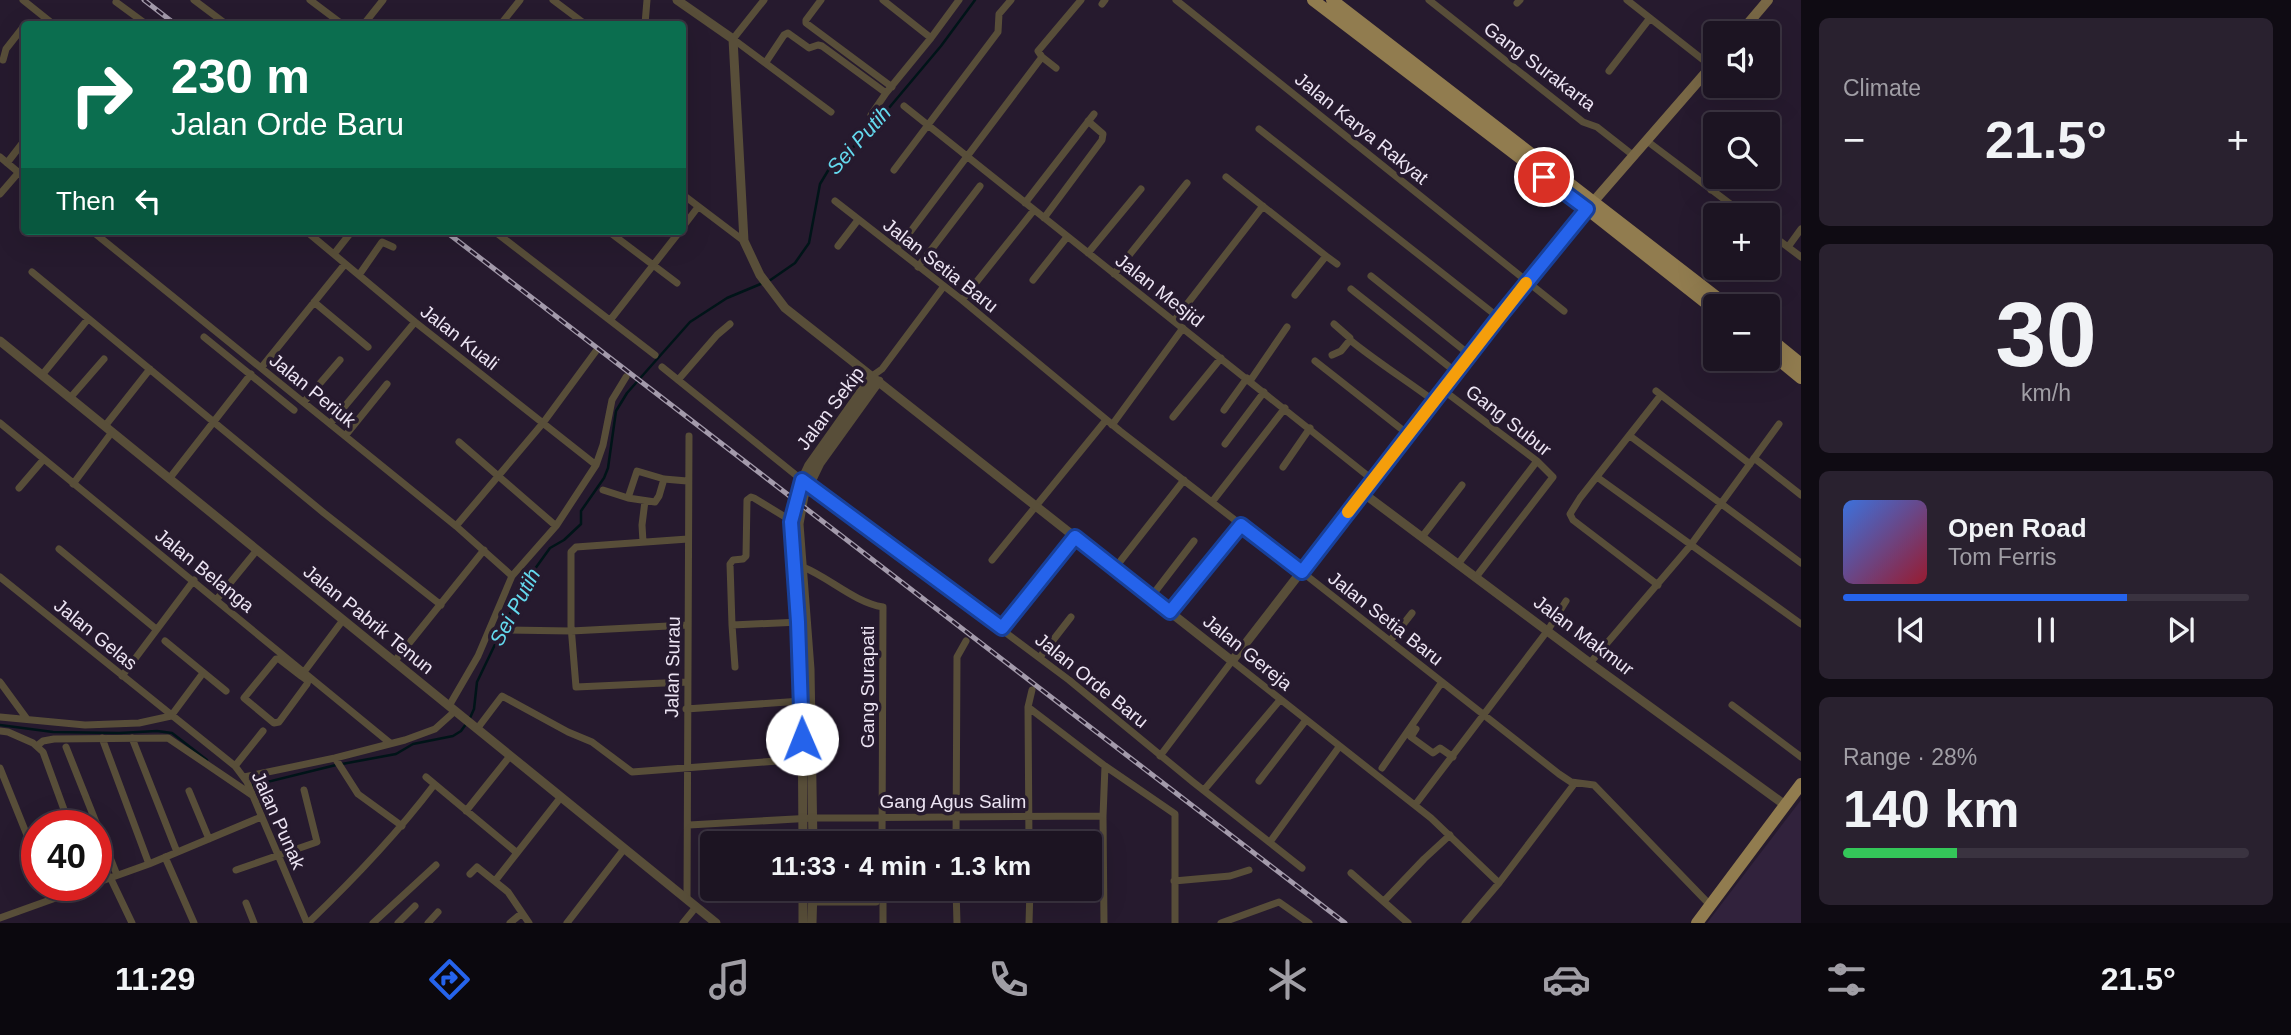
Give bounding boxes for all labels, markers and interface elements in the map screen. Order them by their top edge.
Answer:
street label: Gang Surakarta [1480,18,1600,115]
map controls [1703,21,1780,371]
button: sound [1703,21,1780,98]
icon: right [56,49,147,140]
text: 230 m [171,49,310,103]
street label: Jalan Karya Rakyat [1291,68,1433,189]
text: Climate [1843,75,1921,101]
water label: Sei Putih [822,101,895,179]
text: Jalan Orde Baru [171,106,404,142]
text: 21.5° [1985,111,2107,169]
button: search [1703,112,1780,189]
text: − [1843,119,1865,161]
text: + [2227,119,2249,161]
pin [1514,147,1574,207]
icon: arrive [1525,158,1563,196]
icon: left [129,182,167,220]
text: Then [56,186,115,216]
button: + [1703,203,1780,280]
street label: Jalan Setia Baru [879,214,1002,317]
street label: Jalan Mesjid [1112,250,1208,331]
text: 30 [1995,284,2097,385]
button: − [1703,294,1780,371]
street label: Jalan Kuali [417,301,503,374]
street label: Jalan Periuk [265,349,360,432]
street label: Jalan Sekip [792,363,868,454]
text: km/h [2021,380,2071,406]
street label: Gang Subur [1462,381,1556,461]
text: Open Road [1948,513,2087,543]
street label: Jalan Belanga [151,524,258,617]
text: Tom Ferris [1948,544,2057,570]
street label: Jalan Pabrik Tenun [299,560,438,678]
water label: Sei Putih [485,564,544,649]
street label: Jalan Setia Baru [1324,567,1447,670]
street label: Jalan Makmur [1530,591,1638,680]
street label: Jalan Gelas [50,595,141,674]
street label: Jalan Gereja [1199,610,1296,695]
icon: previous [1892,611,1930,649]
icon: pause [2027,611,2065,649]
icon: next [2162,611,2200,649]
street label: Jalan Surau [661,616,684,718]
street label: Gang Surapati [857,626,878,748]
street label: Jalan Orde Baru [1031,629,1152,732]
position arrow [765,702,839,776]
text: Range · 28% [1843,744,1977,770]
street label: Jalan Punak [248,768,310,873]
text: 140 km [1843,780,2019,838]
street label: Gang Agus Salim [880,791,1026,812]
speed limit sign: 40 [21,810,112,901]
text: 11:33 · 4 min · 1.3 km [771,851,1031,881]
icon: directions [425,955,474,1004]
icon: music [705,955,754,1004]
icon: phone [984,955,1033,1004]
icon: climate [1263,955,1312,1004]
icon: car [1542,955,1591,1004]
icon: filters [1822,955,1871,1004]
text: 11:29 [115,961,195,997]
text: 21.5° [2101,961,2176,997]

